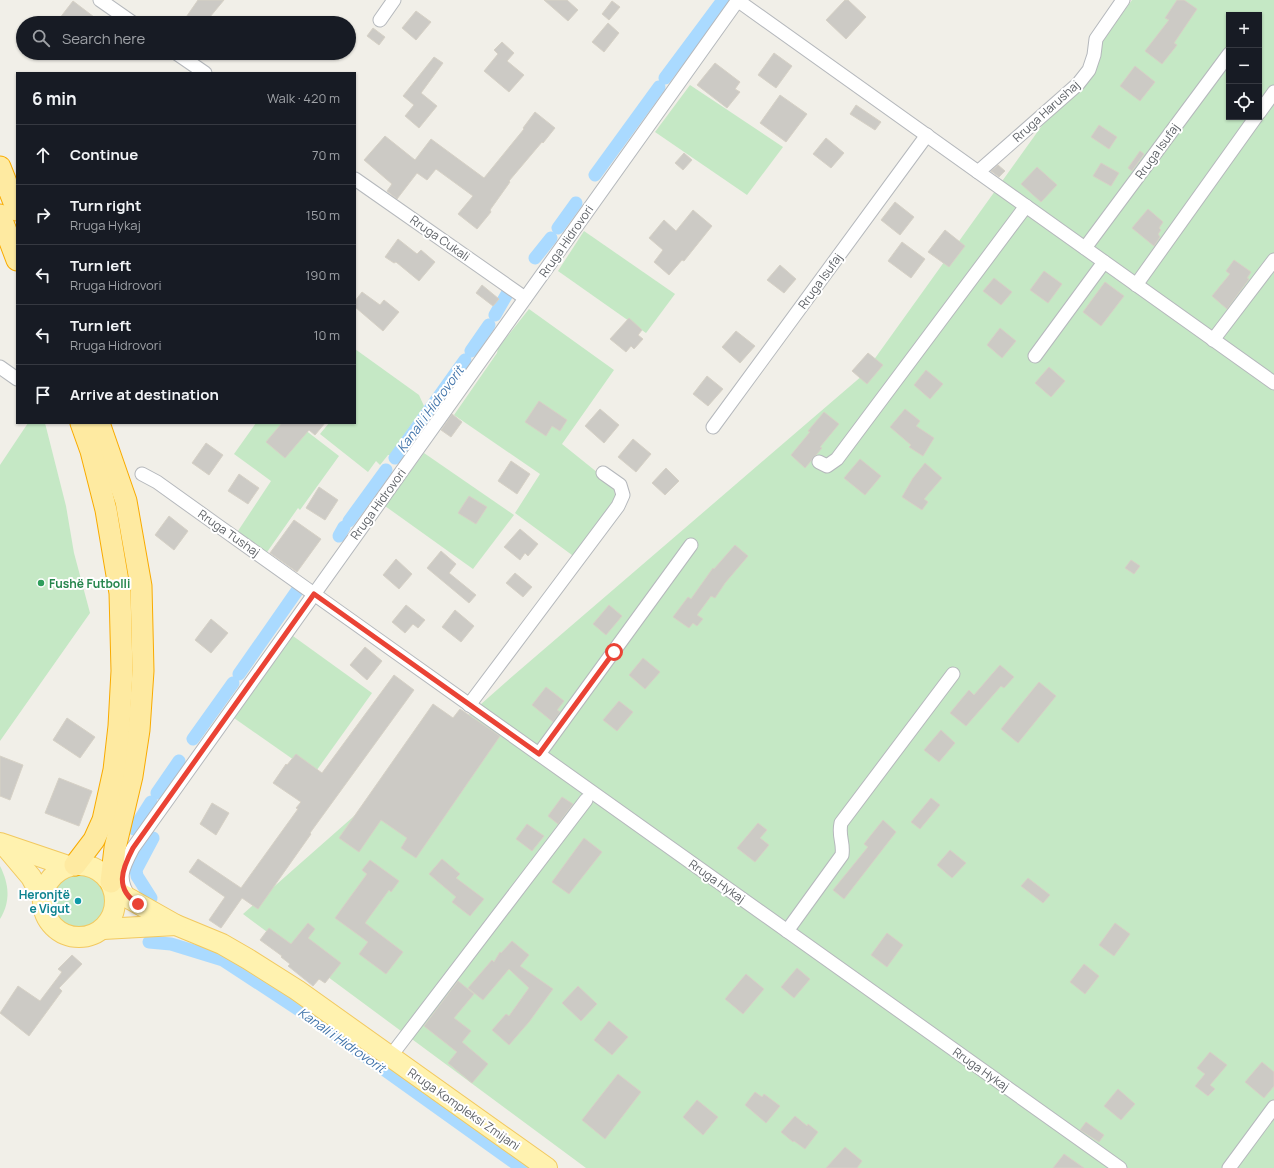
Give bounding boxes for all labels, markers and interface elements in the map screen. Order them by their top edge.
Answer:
map controls [1226,12,1262,120]
button: + [1226,12,1262,48]
search box [16,16,356,60]
icon: search [30,27,52,49]
text: Search here [62,28,145,49]
button: − [1226,48,1262,84]
street label: Rruga Harushaj [1009,76,1083,146]
button: locate [1226,84,1262,120]
text: 6 min [32,87,77,110]
text: Walk · 420 m [267,89,340,107]
street label: Rruga Isufaj [1131,120,1183,182]
icon: ahead [32,144,54,166]
text: Continue [70,144,138,165]
text: 70 m [312,146,340,164]
text: Turn right [70,195,141,216]
street label: Rruga Hidrovori [535,202,597,280]
icon: right [32,204,54,226]
text: 150 m [306,206,340,224]
street label: Rruga Cukali [407,211,473,265]
text: Rruga Hykaj [70,216,141,234]
street label: Rruga Isufaj [794,250,846,312]
text: Turn left [70,255,132,276]
icon: left [32,264,54,286]
text: 190 m [305,266,340,284]
text: Rruga Hidrovori [70,276,162,294]
text: Turn left [70,315,132,336]
icon: left [32,324,54,346]
text: 10 m [313,326,340,344]
text: Rruga Hidrovori [70,336,162,354]
water label: Kanali i Hidrovorit [393,361,469,456]
icon: arrive [32,384,54,406]
text: Arrive at destination [70,384,219,405]
street label: Rruga Hidrovori [346,465,410,543]
street label: Rruga Tushaj [195,505,263,561]
place label: Fushë Futbolli [49,575,130,592]
marker: Fushë Futbolli [36,578,46,588]
route start [605,643,623,661]
street label: Rruga Hykaj [685,855,749,907]
place label: Heronjtë e Vigut [19,886,70,917]
route end [129,895,147,913]
marker: Heronjtë e Vigut [73,896,83,906]
water label: Kanali i Hidrovorit [295,1003,391,1078]
street label: Rruga Hykaj [949,1043,1013,1095]
street label: Rruga Kompleksi Zmijani [405,1064,523,1154]

